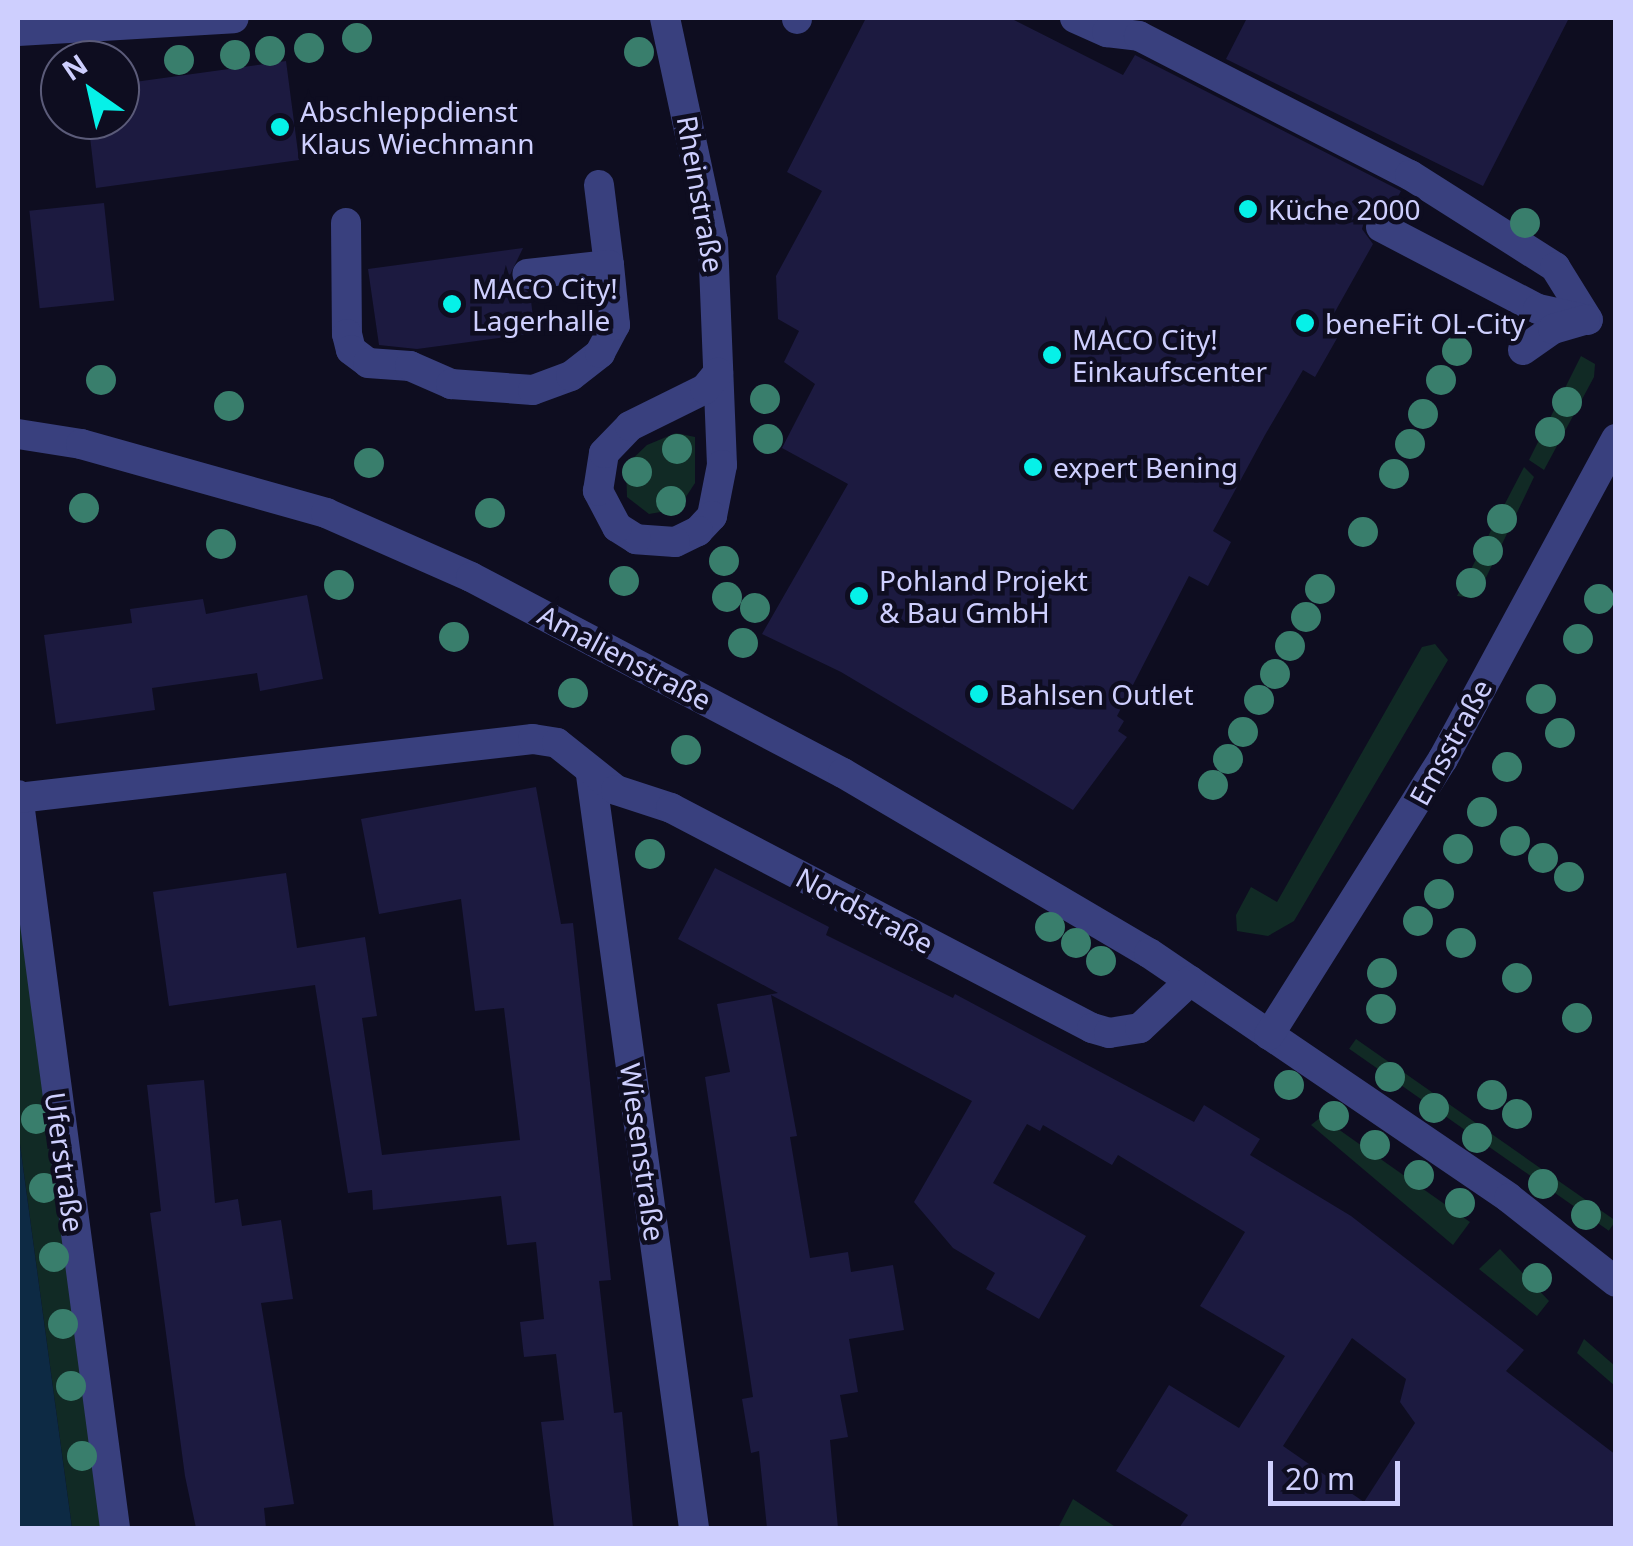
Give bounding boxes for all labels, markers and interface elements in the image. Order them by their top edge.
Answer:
north arrow [40,40,140,140]
text: N [54,45,94,89]
place label: Abschleppdienst Klaus Wiechmann [300,94,535,160]
street label: Rheinstraße [671,113,731,275]
marker: Abschleppdienst Klaus Wiechmann [269,116,291,138]
place label: Küche 2000 [1268,192,1421,226]
marker: Küche 2000 [1237,198,1259,220]
place label: MACO City! Lagerhalle [472,271,618,337]
marker: MACO City! Lagerhalle [441,293,463,315]
place label: beneFit OL-City [1325,306,1525,340]
marker: beneFit OL-City [1294,312,1316,334]
place label: MACO City! Einkaufscenter [1072,322,1267,388]
marker: MACO City! Einkaufscenter [1041,344,1063,366]
place label: expert Bening [1053,450,1238,484]
marker: expert Bening [1022,456,1044,478]
place label: Pohland Projekt & Bau GmbH [879,563,1088,629]
marker: Pohland Projekt & Bau GmbH [848,585,870,607]
street label: Amalienstraße [533,597,717,717]
street label: Emsstraße [1402,673,1498,811]
place label: Bahlsen Outlet [999,677,1194,711]
marker: Bahlsen Outlet [968,683,990,705]
street label: Nordstraße [791,860,939,960]
street label: Wiesenstraße [614,1061,672,1243]
street label: Uferstraße [39,1090,91,1234]
scale bar [1273,1441,1406,1503]
text: 20 m [1285,1458,1355,1499]

